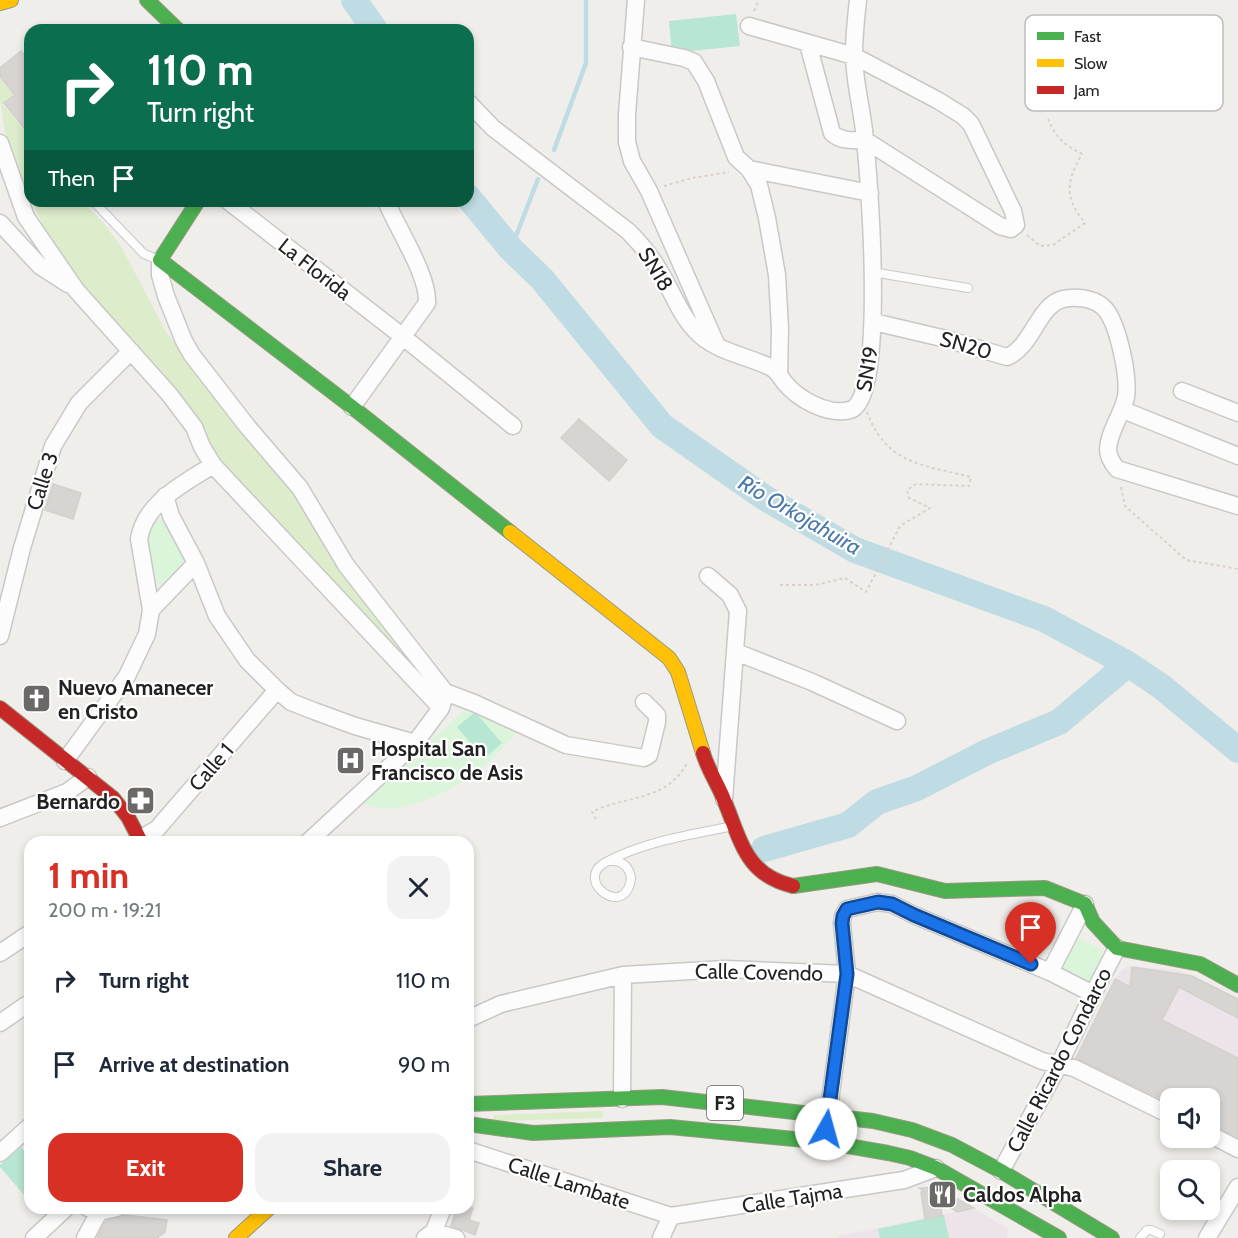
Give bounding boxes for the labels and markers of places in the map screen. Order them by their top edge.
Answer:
place label: Nuevo Amanecer en Cristo [58,675,213,724]
church icon: Nuevo Amanecer en Cristo [21,683,53,715]
place label: Hospital San Francisco de Asis [371,736,523,785]
hospital icon: Hospital San Francisco de Asis [334,744,366,776]
pharmacy icon: Bernardo [125,785,157,817]
place label: Bernardo [36,789,120,814]
pin [1005,902,1056,964]
restaurant icon: Caldos Alpha [926,1178,958,1210]
place label: Caldos Alpha [963,1182,1082,1207]

